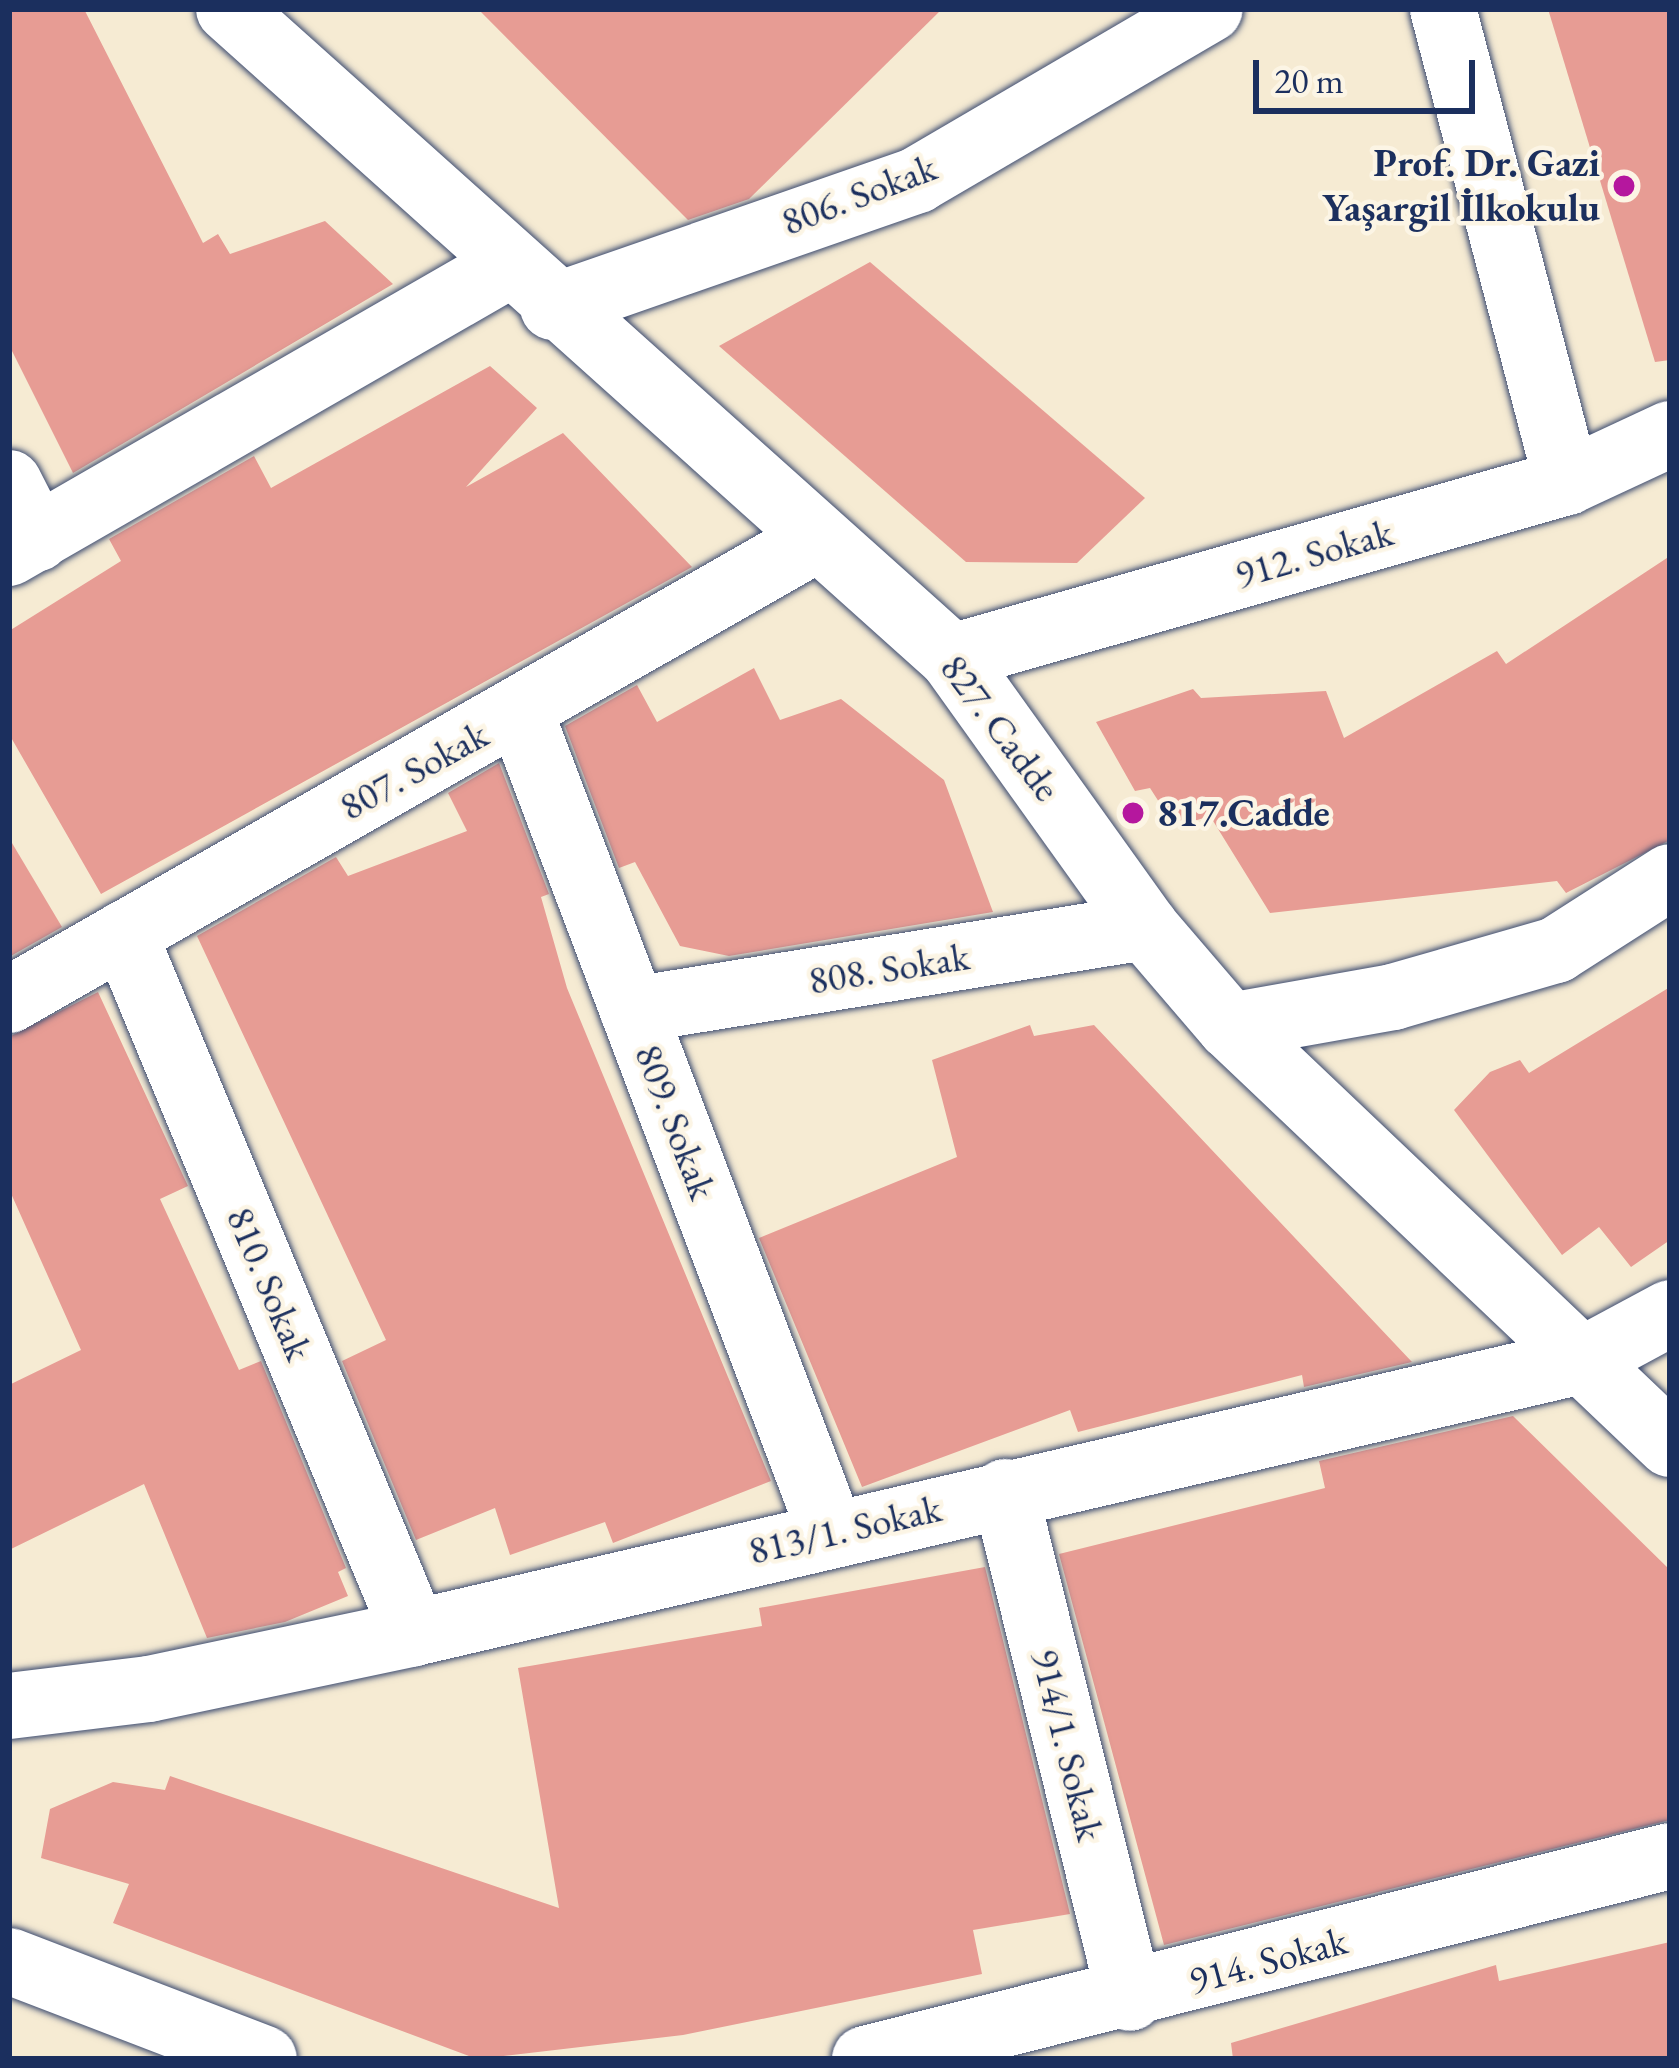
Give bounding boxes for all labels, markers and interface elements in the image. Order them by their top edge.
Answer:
scale bar [1259,36,1481,110]
text: 20 m [1274,57,1344,104]
place label: Prof. Dr. Gazi Yaşargil İlkokulu [1322,141,1600,232]
street label: 806. Sokak [775,144,943,246]
marker: Prof. Dr. Gazi Yaşargil İlkokulu [1611,173,1637,199]
street label: 912. Sokak [1230,509,1398,599]
street label: 827. Cadde [930,646,1070,810]
street label: 807. Sokak [332,711,496,831]
place label: 817.Cadde [1157,790,1330,836]
marker: 817.Cadde [1120,800,1146,826]
street label: 808. Sokak [805,933,973,1005]
street label: 809. Sokak [624,1038,726,1206]
street label: 810. Sokak [216,1200,322,1368]
street label: 813/1. Sokak [744,1485,946,1575]
street label: 914/1. Sokak [1021,1644,1113,1846]
street label: 914. Sokak [1184,1917,1352,2005]

